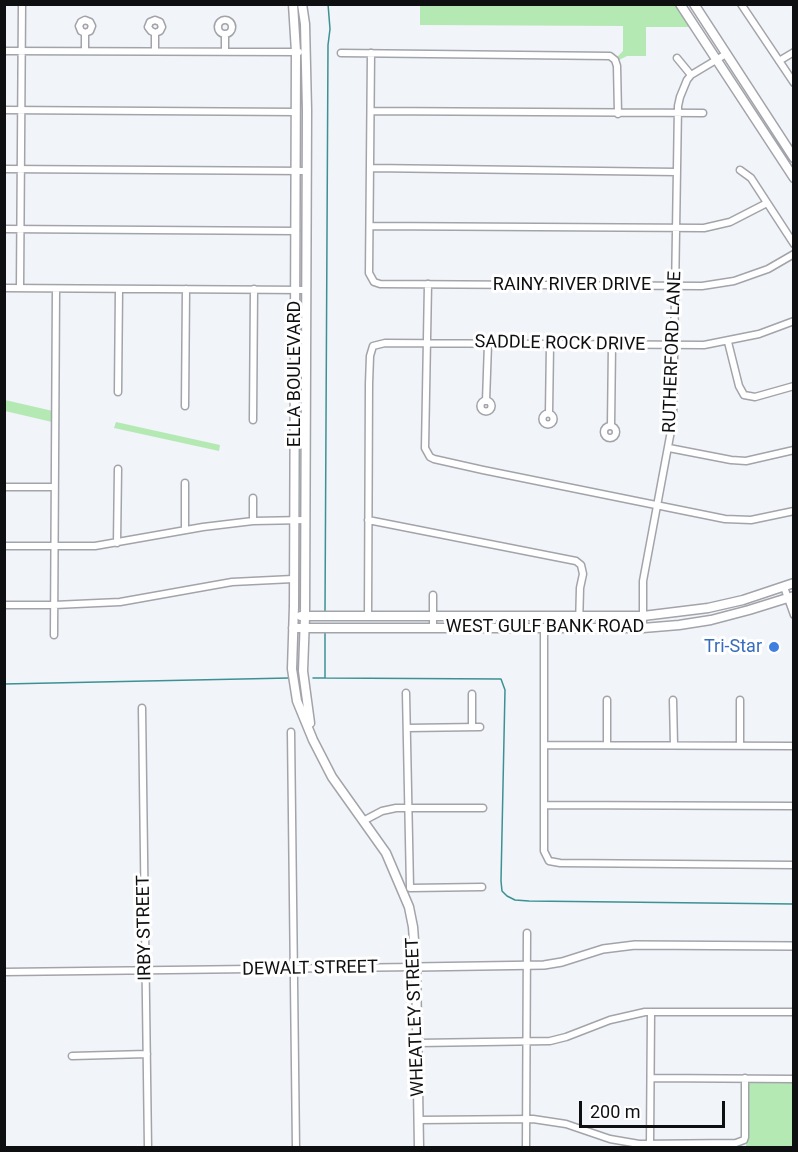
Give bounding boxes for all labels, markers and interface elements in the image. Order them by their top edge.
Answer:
street label: RUTHERFORD LANE [659,271,687,433]
street label: RAINY RIVER DRIVE [493,274,651,296]
street label: ELLA BOULEVARD [284,301,306,447]
street label: SADDLE ROCK DRIVE [474,332,646,356]
street label: WEST GULF BANK ROAD [446,616,644,638]
place label: Tri-Star [704,636,762,658]
marker: Tri-Star [767,640,781,654]
street label: IRBY STREET [133,875,157,981]
street label: WHEATLEY STREET [402,937,430,1097]
street label: DEWALT STREET [242,957,378,981]
scale bar [582,1089,728,1127]
text: 200 m [590,1101,641,1122]

